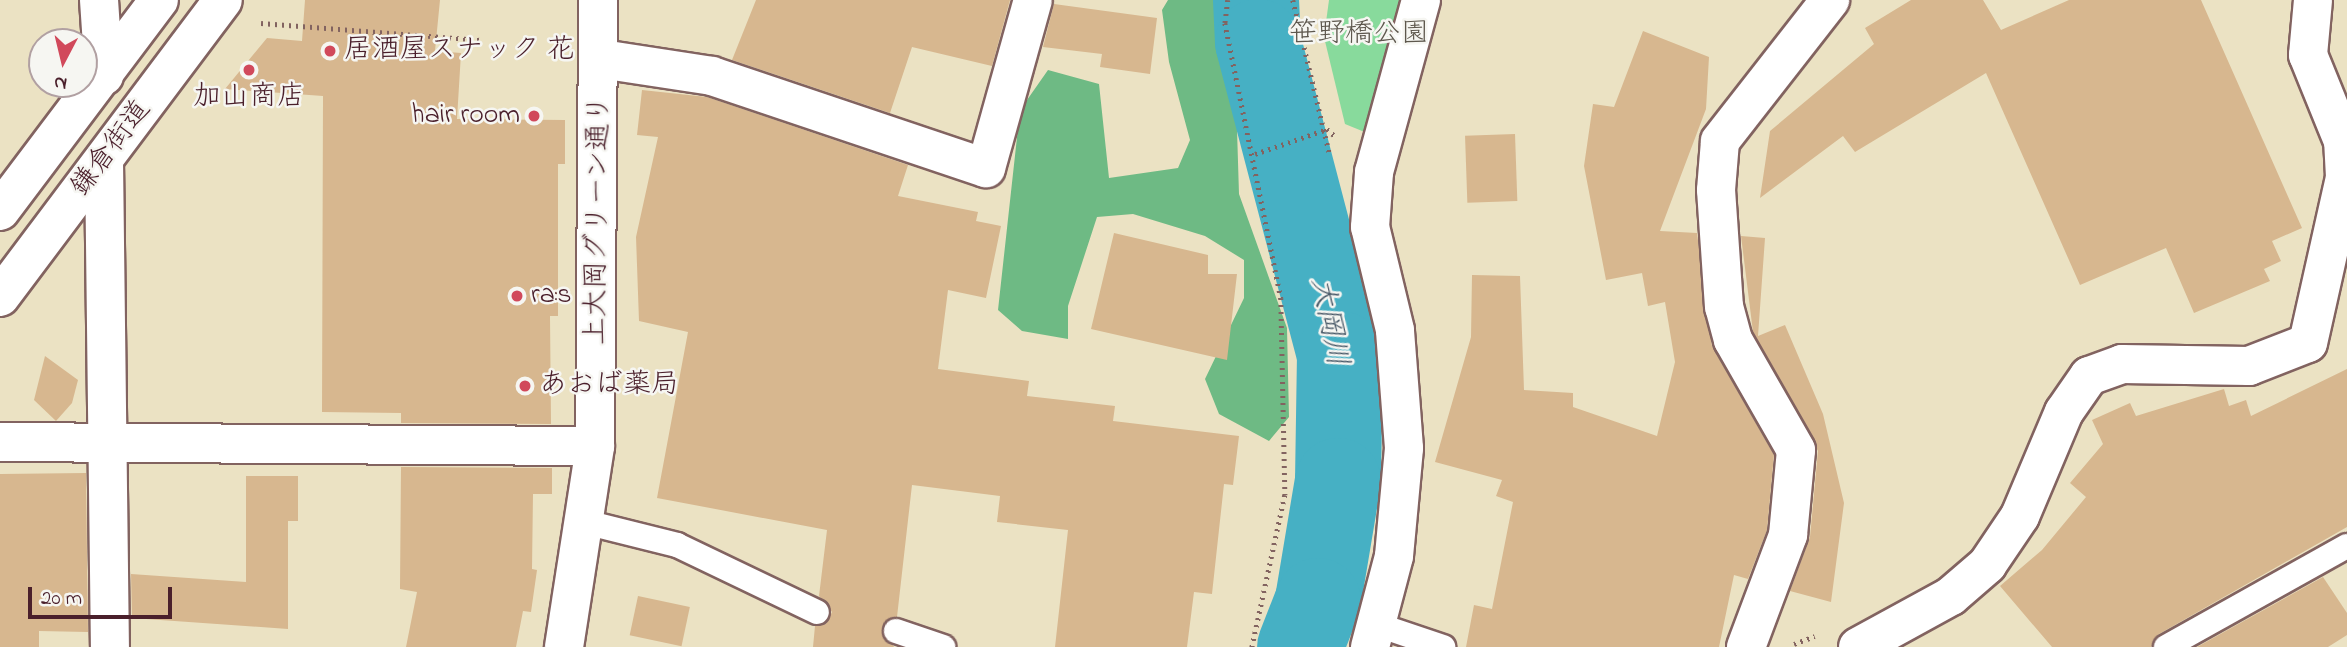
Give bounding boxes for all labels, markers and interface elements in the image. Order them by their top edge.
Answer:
park label: 笹野橋公園 [1289,18,1429,52]
north arrow [28,28,98,98]
place label: 居酒屋スナック 花 [344,34,575,68]
marker: 居酒屋スナック 花 [322,43,338,59]
marker: 加山商店 [241,62,257,78]
text: N [53,68,69,97]
place label: 加山商店 [193,81,305,115]
street label: 鎌倉街道 [65,94,159,204]
street label: 上大岡グリーン通り [580,94,618,346]
place label: hair room [411,99,520,133]
marker: hair room [526,108,542,124]
water label: 大岡川 [1302,274,1354,370]
place label: ra:s [531,279,571,313]
marker: ra:s [509,288,525,304]
place label: あおば薬局 [539,369,679,403]
marker: あおば薬局 [517,378,533,394]
scale bar [32,574,175,618]
text: 20 m [41,584,82,614]

